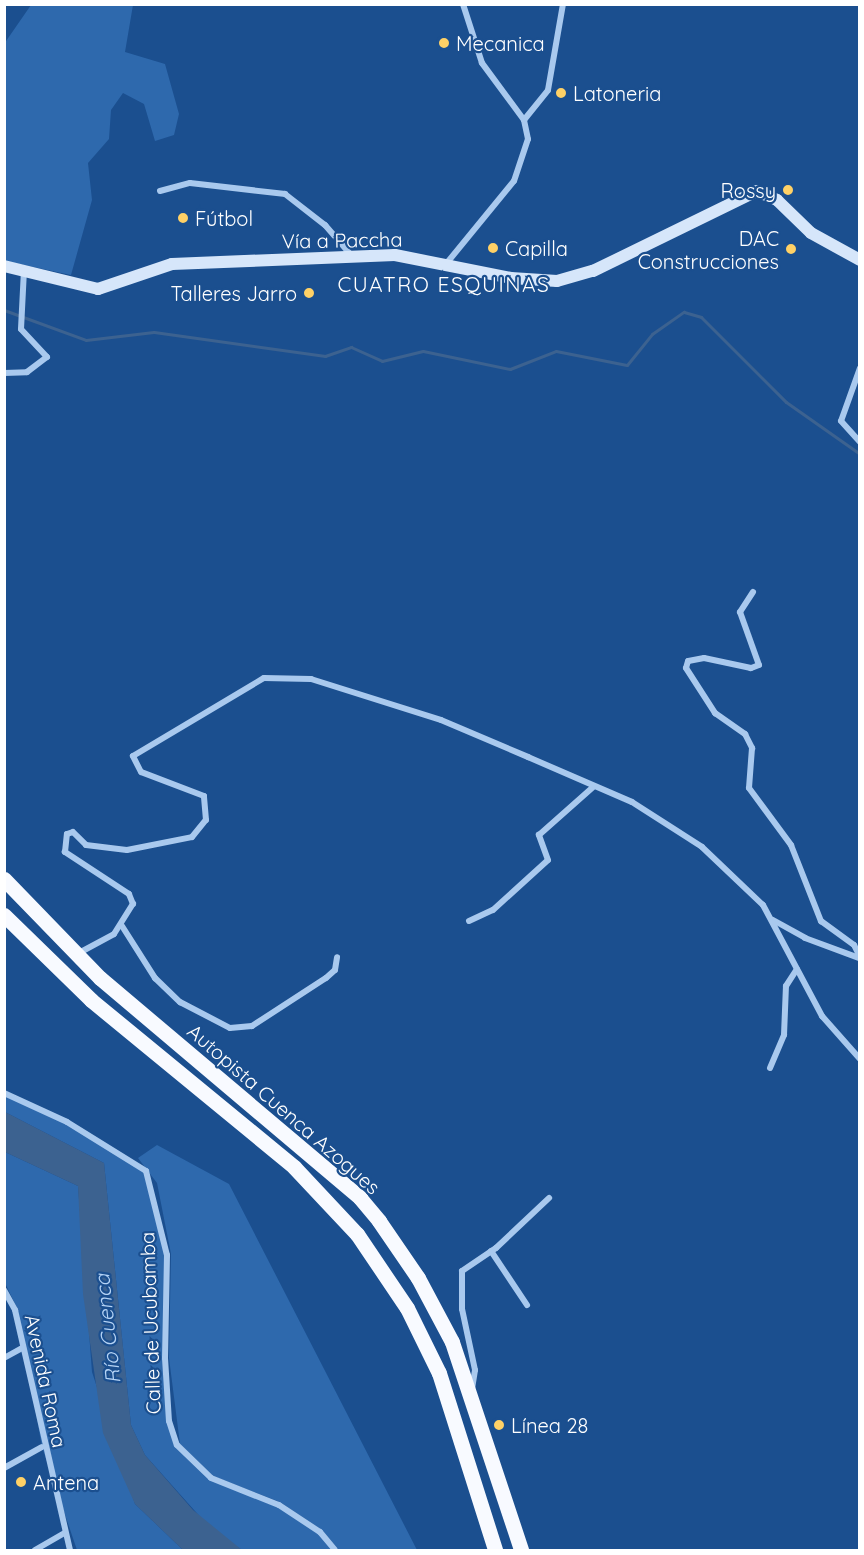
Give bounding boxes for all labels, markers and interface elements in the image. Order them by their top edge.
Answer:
place label: Mecanica [456,31,545,55]
marker: Mecanica [437,36,451,50]
place label: Latoneria [573,81,661,105]
marker: Latoneria [554,86,568,100]
place label: Rossy [721,178,776,202]
marker: Rossy [781,183,795,197]
place label: Fútbol [195,206,253,230]
marker: Fútbol [176,211,190,225]
place label: DAC Construcciones [638,226,779,273]
street label: Vía a Paccha [281,227,403,253]
place label: Capilla [505,236,568,260]
marker: Capilla [486,241,500,255]
marker: DAC Construcciones [784,242,798,256]
district label: CUATRO ESQUINAS [338,271,550,297]
place label: Talleres Jarro [171,281,297,305]
marker: Talleres Jarro [302,286,316,300]
street label: Autopista Cuenca Azogues [183,1019,385,1199]
street label: Calle de Ucubamba [135,1231,165,1415]
water label: Río Cuenca [89,1273,125,1385]
street label: Avenida Roma [20,1312,72,1450]
place label: Línea 28 [511,1413,588,1437]
marker: Línea 28 [492,1418,506,1432]
place label: Antena [33,1470,99,1494]
marker: Antena [14,1475,28,1489]

